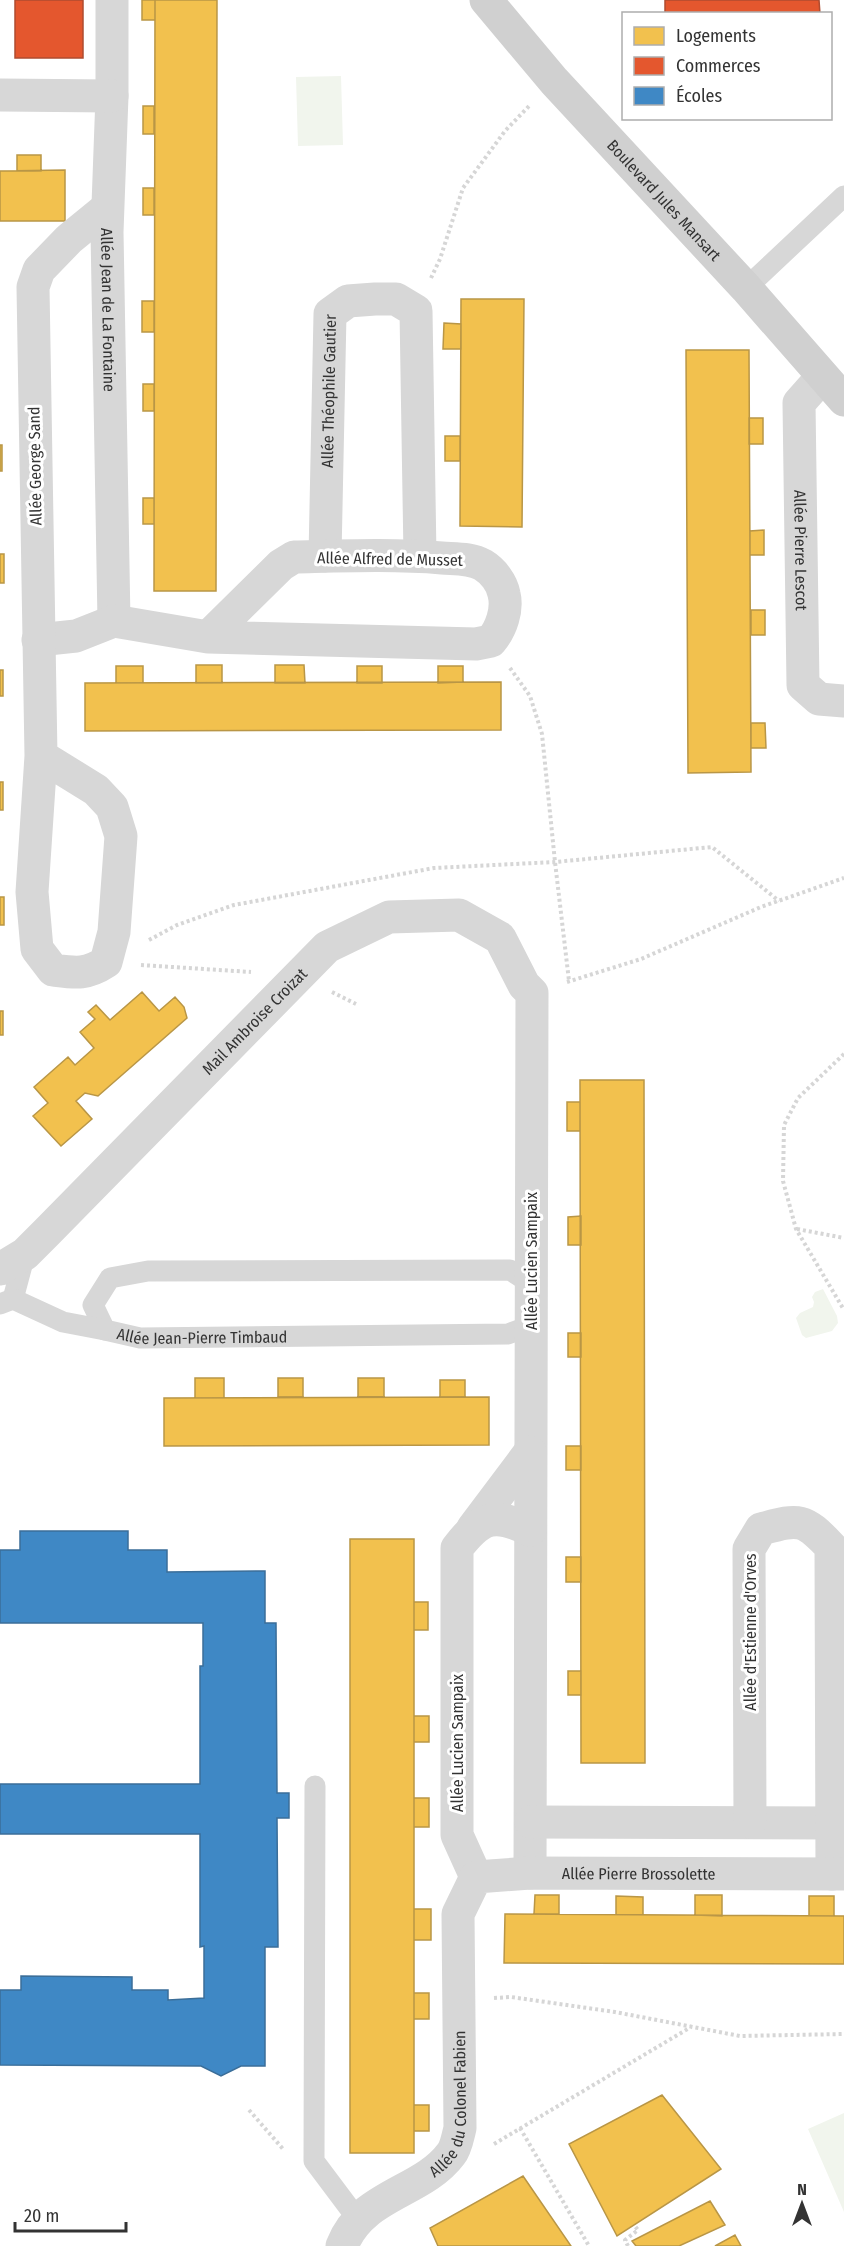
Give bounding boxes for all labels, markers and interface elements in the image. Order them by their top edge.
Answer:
legend [622,12,832,120]
text: Logements [676,25,756,47]
text: Commerces [676,55,761,77]
text: Écoles [676,84,722,107]
street label: Boulevard Jules Mansart [604,135,726,265]
street label: Allée Jean de La Fontaine [97,228,119,392]
street label: Allée Théophile Gautier [317,314,340,468]
street label: Allée George Sand [24,406,46,526]
street label: Allée Pierre Lescot [791,490,811,612]
street label: Allée Alfred de Musset [317,548,464,570]
street label: Mail Ambroise Croizat [198,963,311,1078]
street label: Allée Lucien Sampaix [522,1192,541,1330]
street label: Allée Jean-Pierre Timbaud [115,1324,287,1348]
street label: Allée d'Estienne d'Orves [741,1553,760,1711]
street label: Allée Lucien Sampaix [448,1674,467,1812]
street label: Allée Pierre Brossolette [562,1864,716,1883]
street label: Allée du Colonel Fabien [425,2030,470,2181]
north arrow [772,2174,832,2234]
text: N [797,2180,807,2199]
scale bar [15,2195,126,2233]
text: 20 m [24,2205,59,2227]

